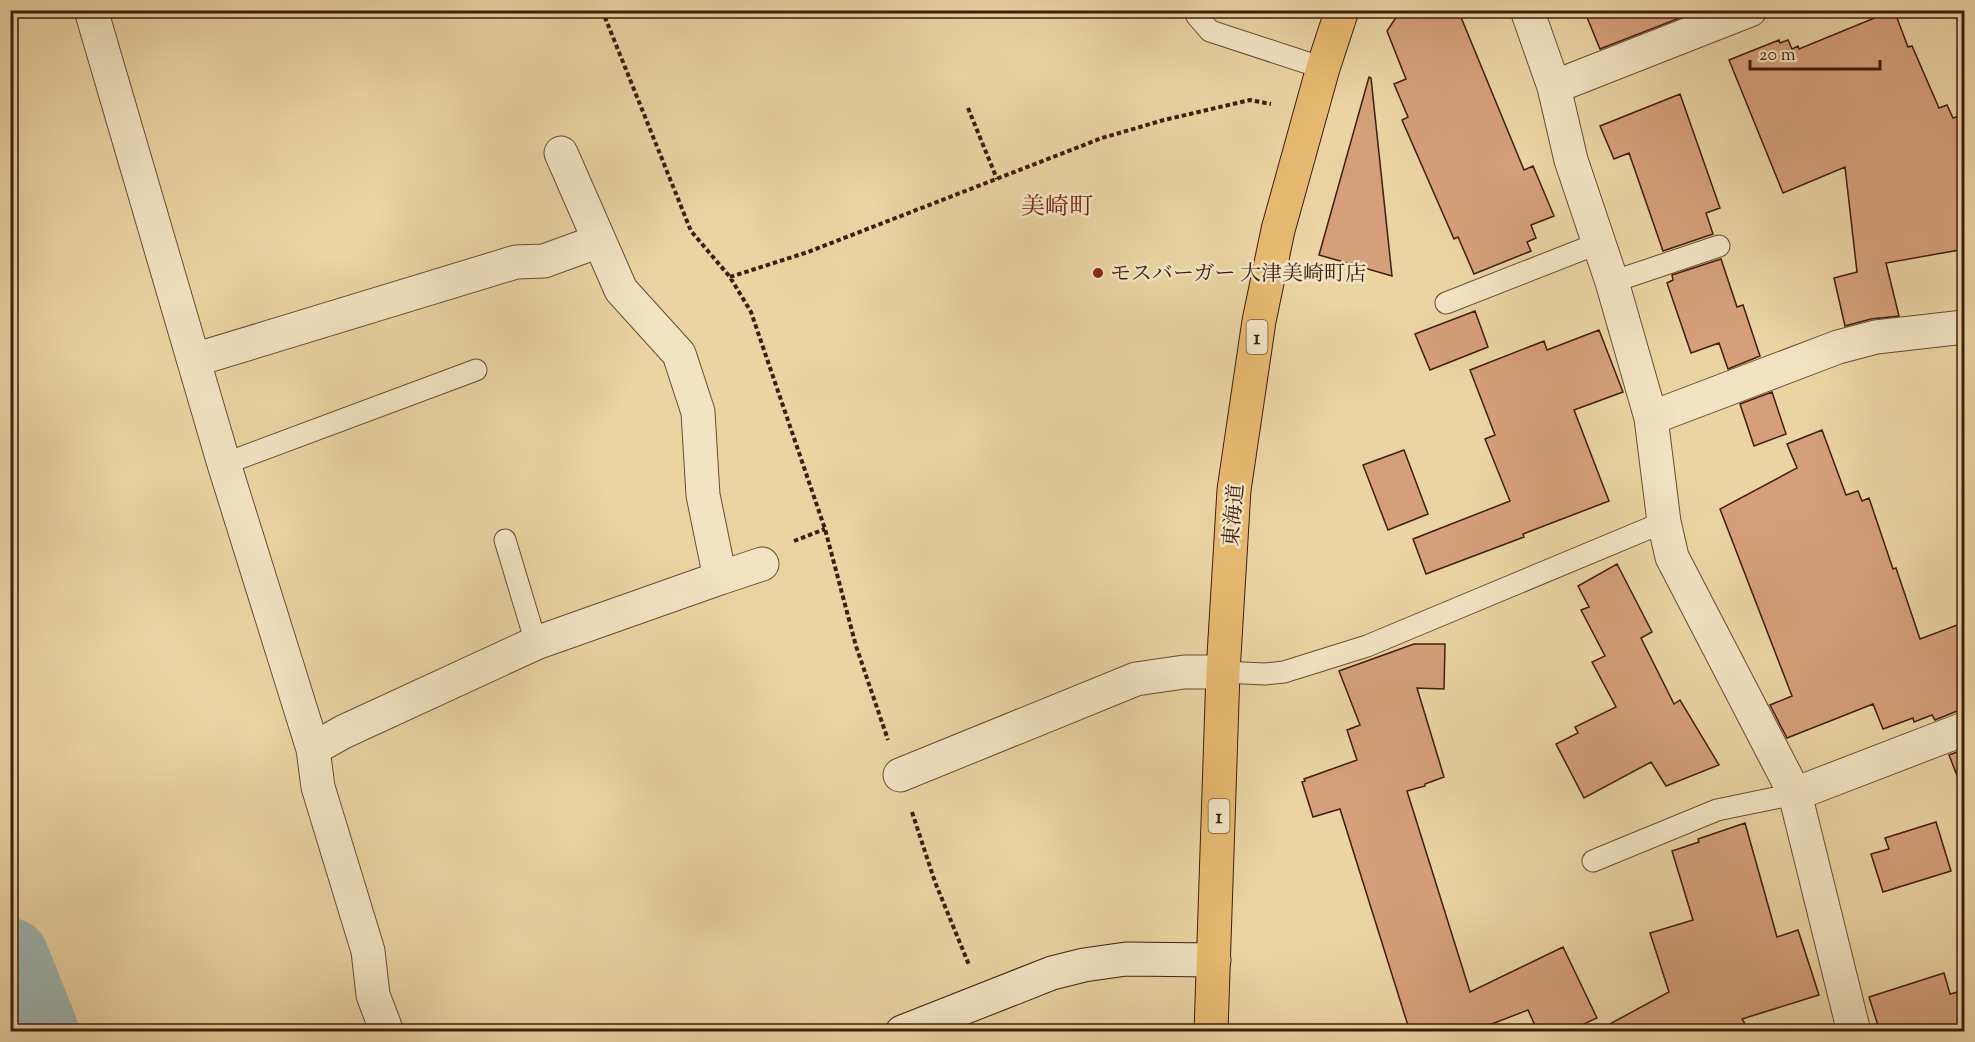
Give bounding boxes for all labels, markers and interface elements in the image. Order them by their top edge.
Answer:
scale bar [1750,33,1880,71]
text: 20 m [1759,43,1796,69]
district label: 美崎町 [1021,191,1093,225]
place label: モスバーガー 大津美崎町店 [1110,260,1366,290]
marker: モスバーガー 大津美崎町店 [1091,266,1105,280]
road number: 1 [1246,320,1268,354]
street label: 東海道 [1217,482,1253,548]
road number: 1 [1208,799,1230,833]

